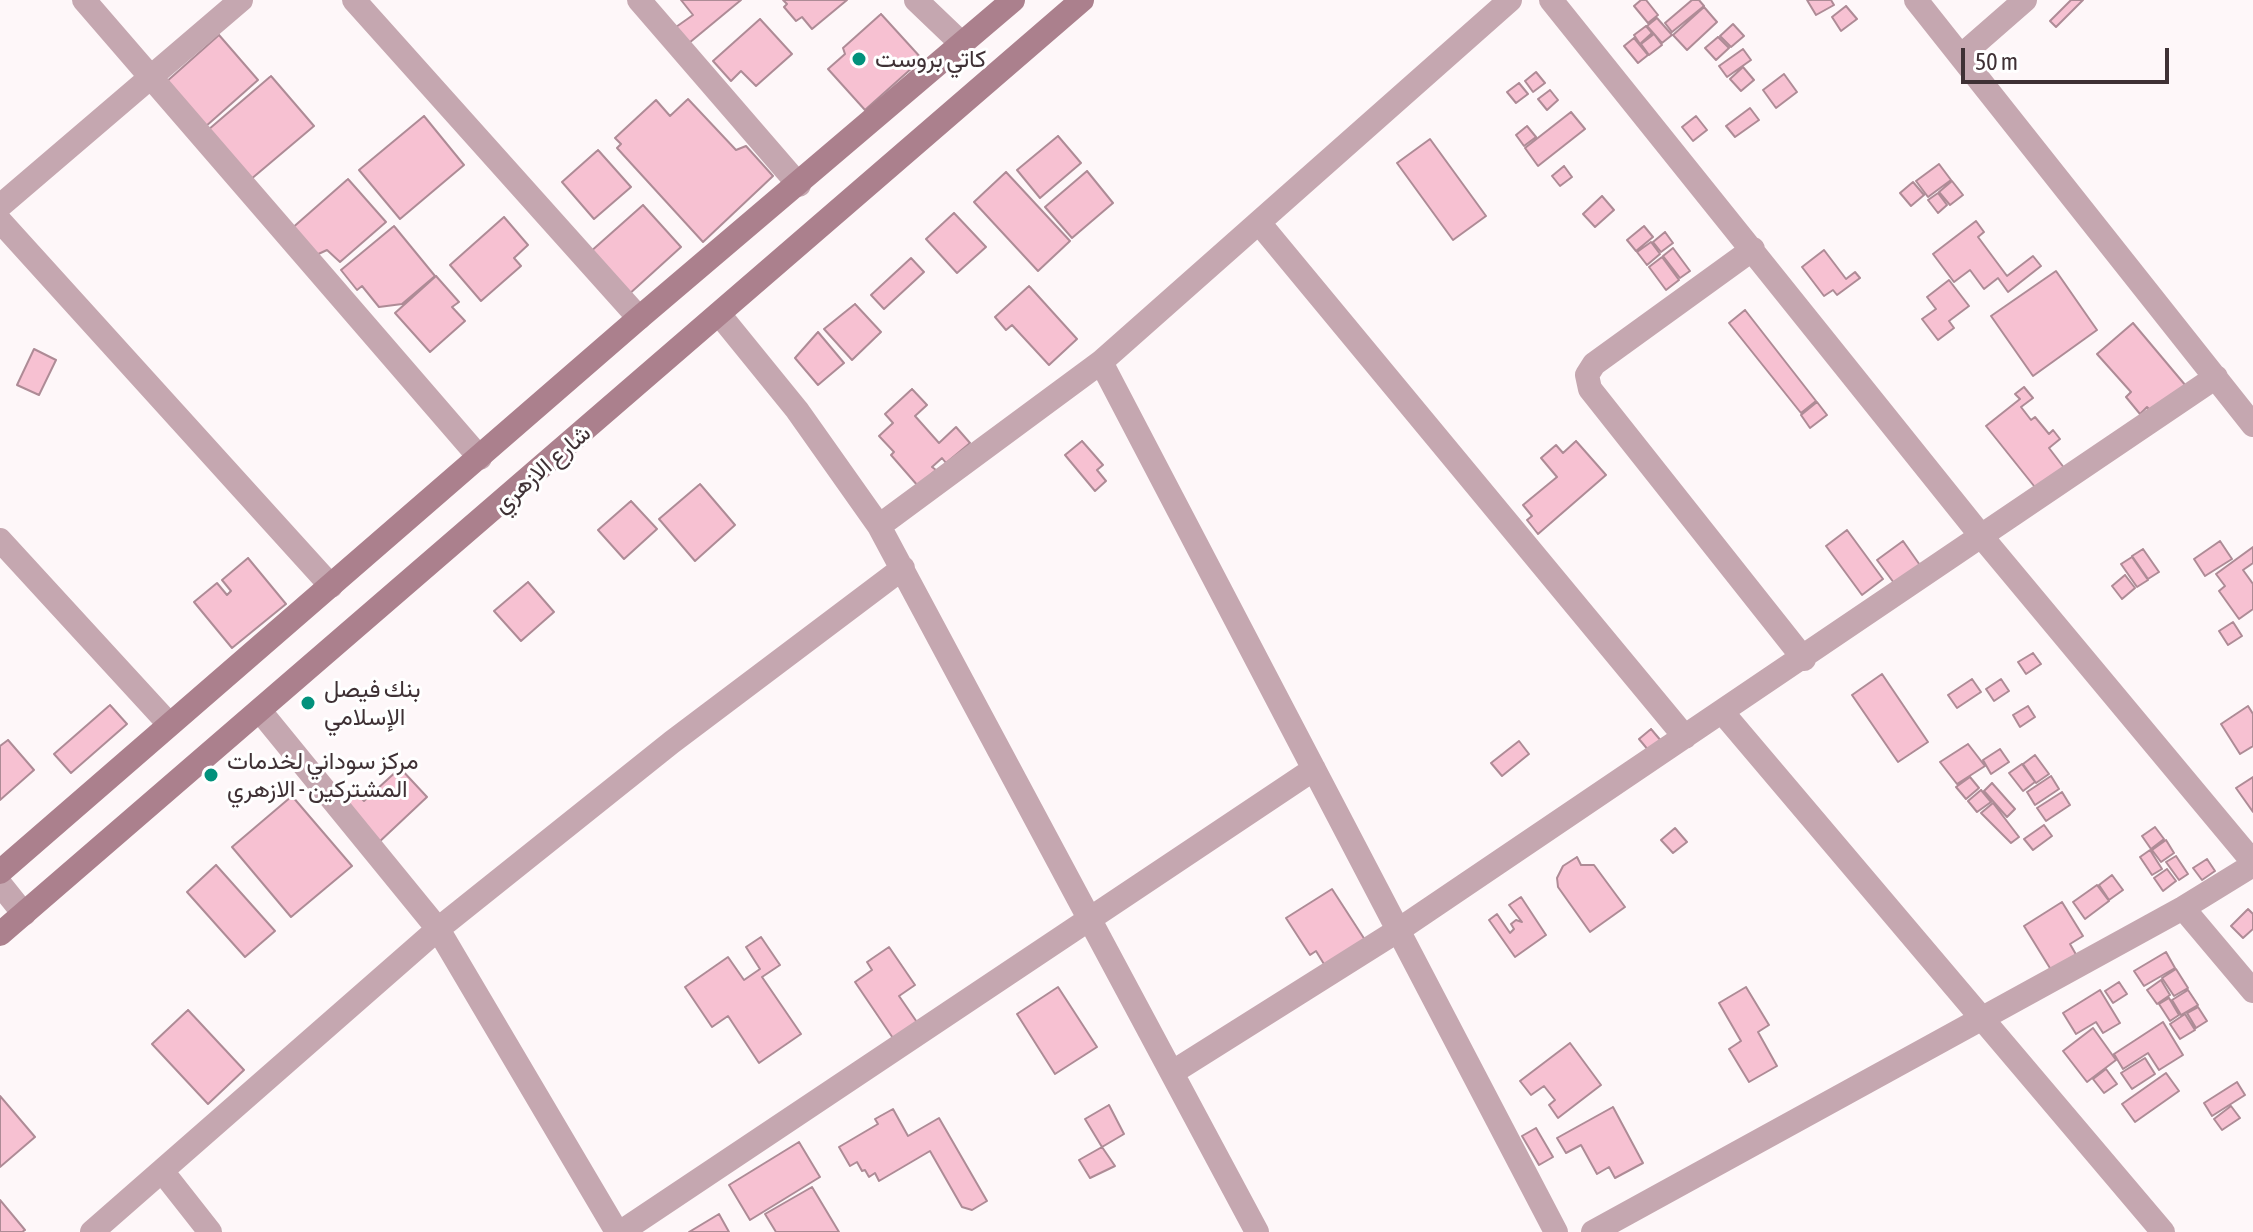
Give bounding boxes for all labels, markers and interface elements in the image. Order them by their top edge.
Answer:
scale bar [1965,32,2173,82]
place label: كاتي بروست [875,45,986,73]
text: 50 m [1975,48,2018,75]
marker: كاتي بروست [850,50,868,68]
street label: شارع الازهري [487,419,597,519]
place label: بنك فيصل الإسلامي [324,675,421,731]
marker: بنك فيصل الإسلامي [299,694,317,712]
place label: مركز سوداني لخدمات المشتركين - الازهري [227,747,419,803]
marker: مركز سوداني لخدمات المشتركين - الازهري [202,766,220,784]

